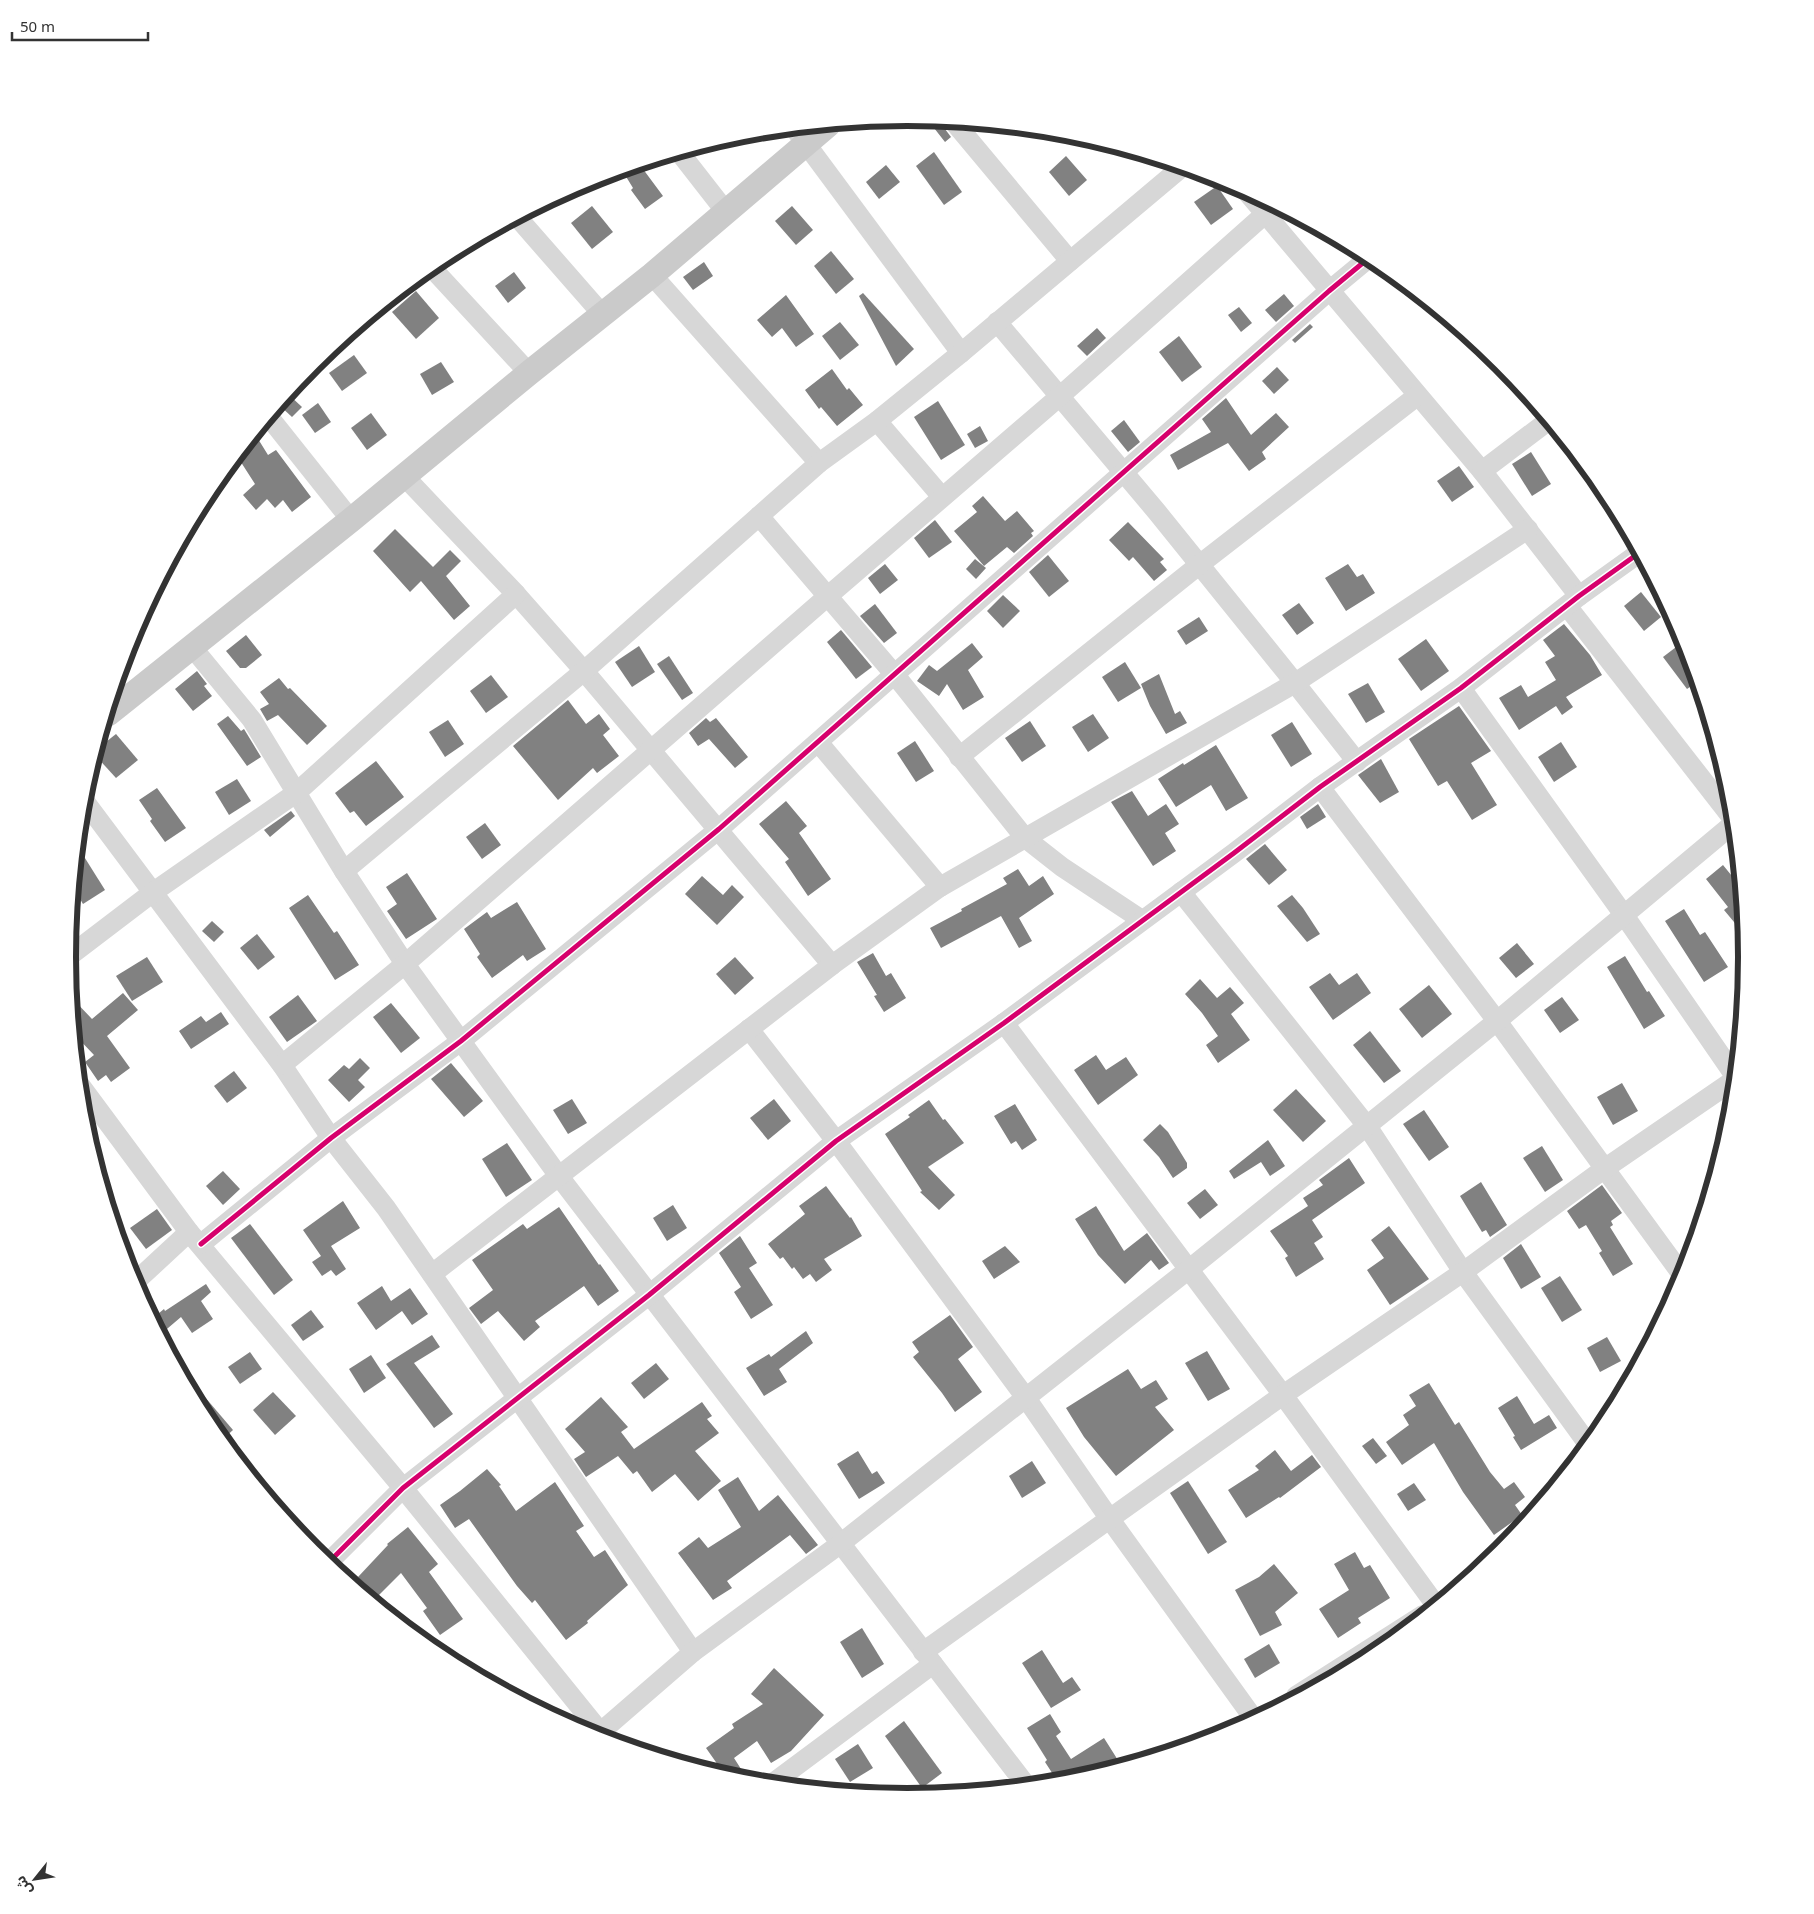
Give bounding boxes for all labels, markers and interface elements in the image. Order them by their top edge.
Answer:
scale bar [12,10,149,42]
text: 50 m [20,16,55,36]
north arrow [10,1854,60,1904]
text: ش [10,1873,36,1899]

